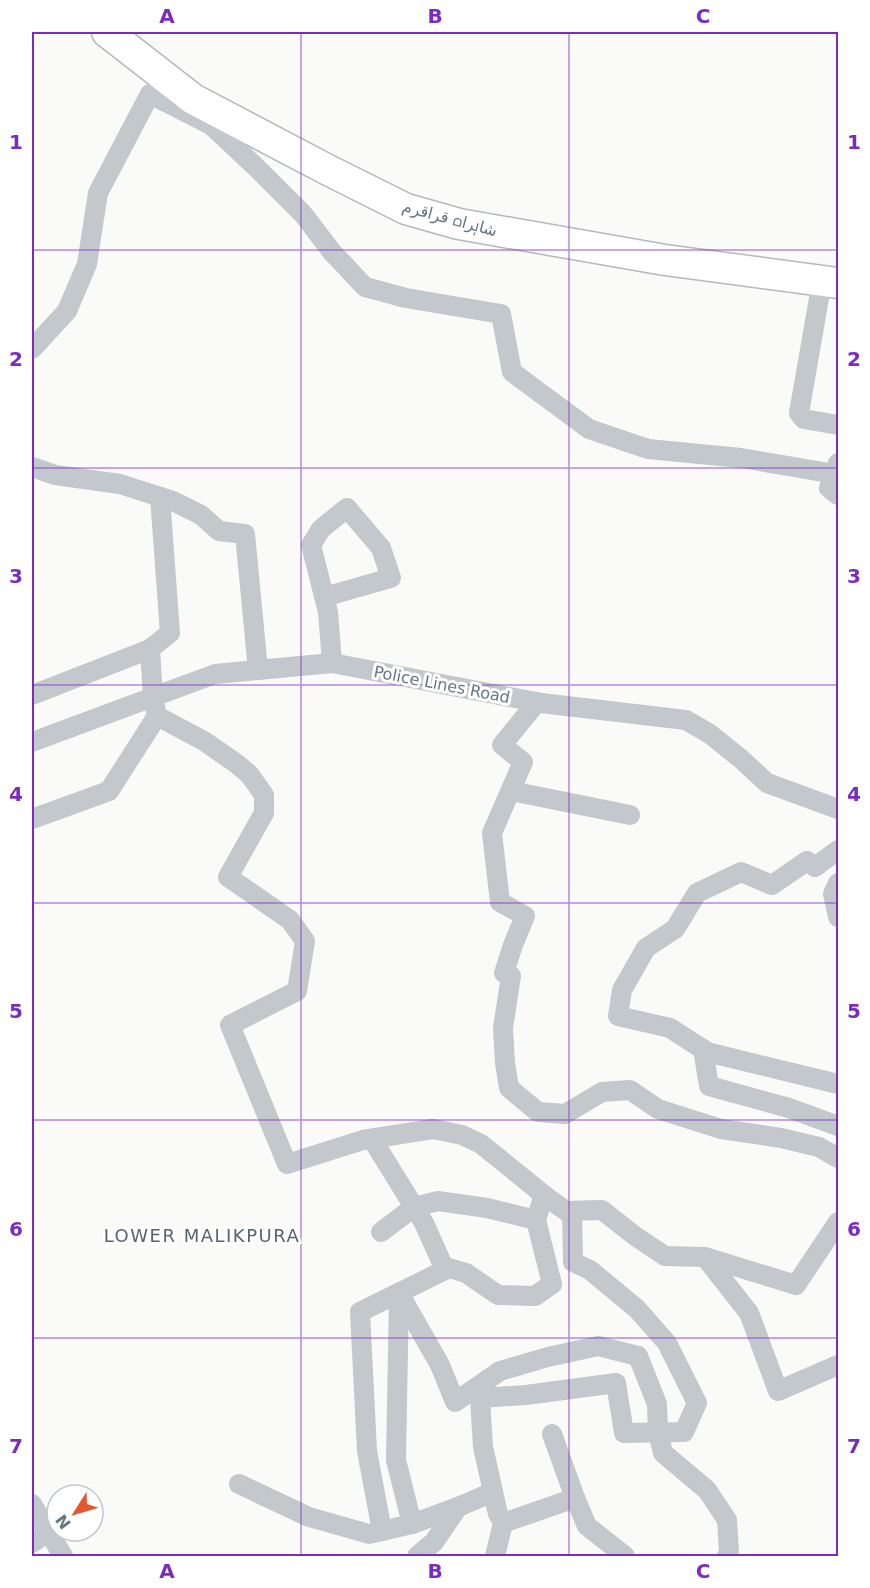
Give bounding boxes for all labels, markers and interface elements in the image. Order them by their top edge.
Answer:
text: A [159,4,175,28]
text: B [427,4,443,28]
text: C [696,4,710,28]
text: 1 [9,130,23,154]
text: 1 [847,130,861,154]
street label: شاہراہ قراقرم [400,197,499,241]
text: 2 [9,347,23,371]
text: 2 [847,347,861,371]
text: 3 [9,564,23,588]
text: 3 [847,564,861,588]
street label: Police Lines Road [372,662,512,707]
text: 4 [9,782,23,806]
text: 4 [847,782,861,806]
text: 5 [9,999,23,1023]
text: 5 [847,999,861,1023]
text: 6 [9,1217,23,1241]
text: 6 [847,1217,861,1241]
district label: LOWER MALIKPURA [104,1225,300,1246]
text: 7 [9,1434,23,1458]
text: 7 [847,1434,861,1458]
north arrow [45,1483,105,1543]
text: N [52,1511,75,1533]
text: A [159,1559,175,1583]
text: B [427,1559,443,1583]
text: C [696,1559,710,1583]

